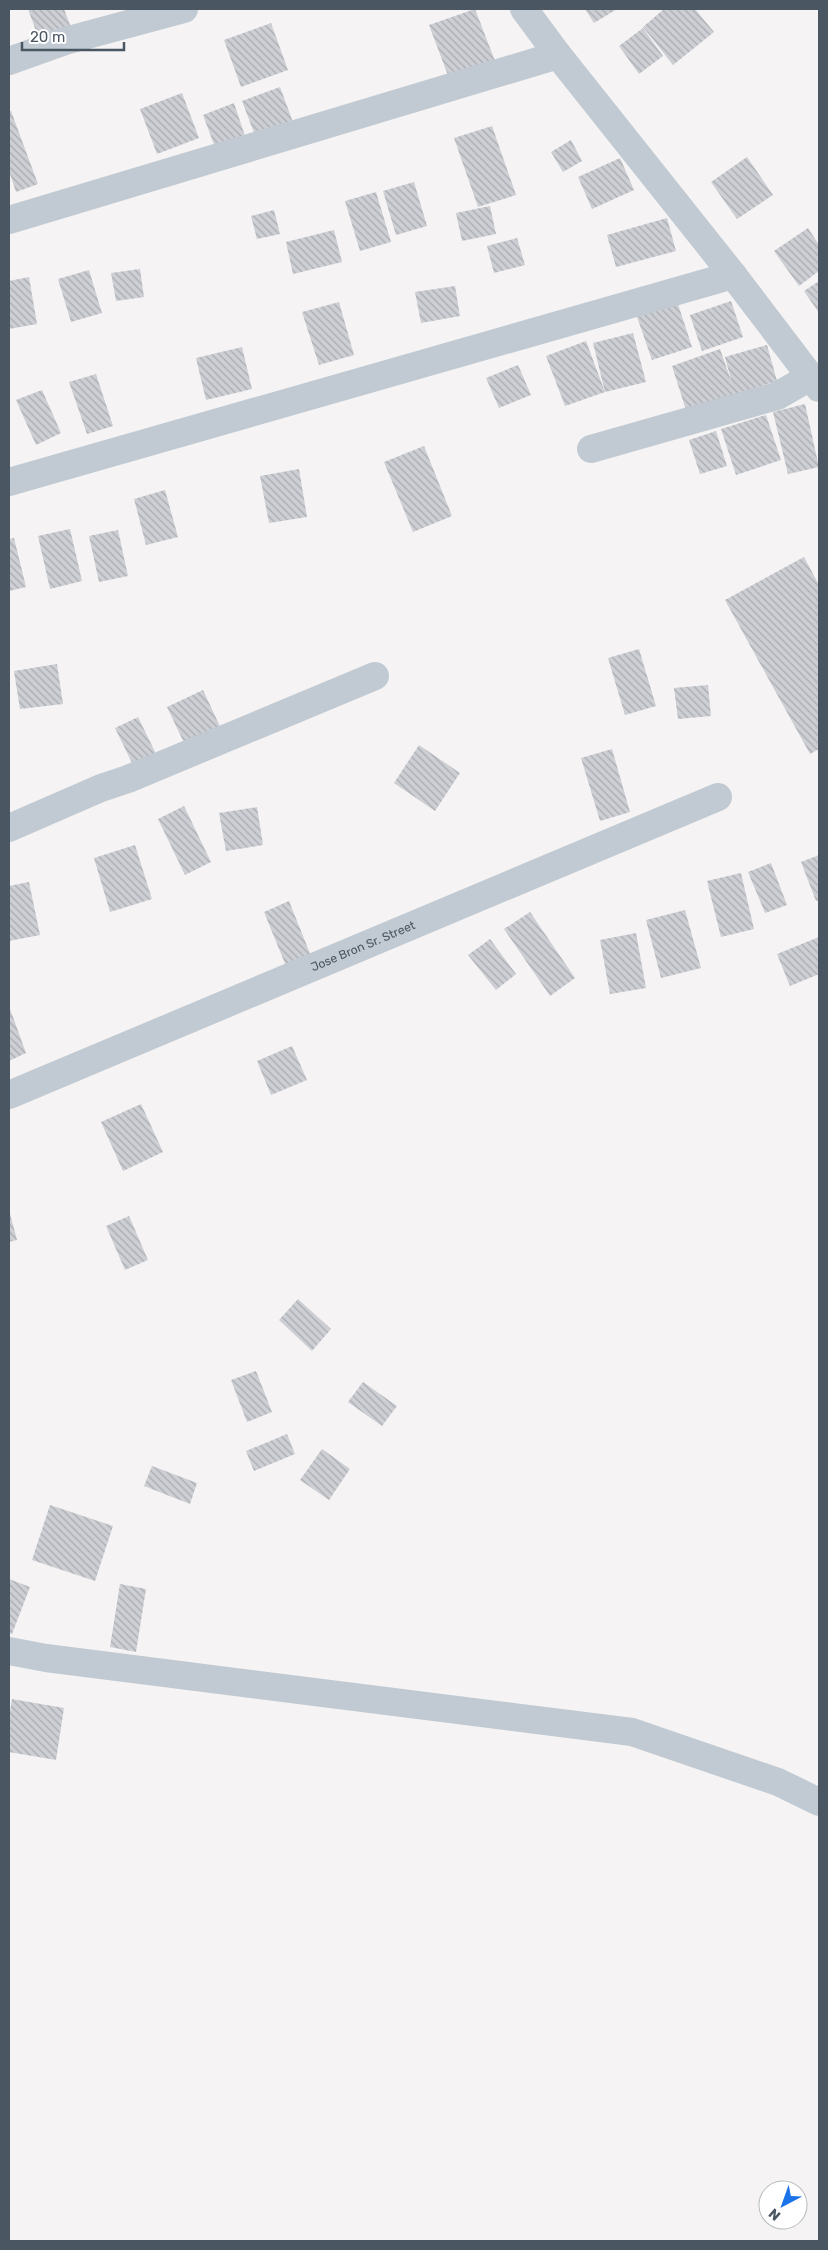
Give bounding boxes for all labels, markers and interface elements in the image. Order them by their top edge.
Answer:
scale bar [22,20,125,52]
text: 20 m [30,28,65,46]
street label: Jose Bron Sr. Street [309,918,418,974]
north arrow [758,2180,808,2230]
text: N [765,2205,784,2224]

